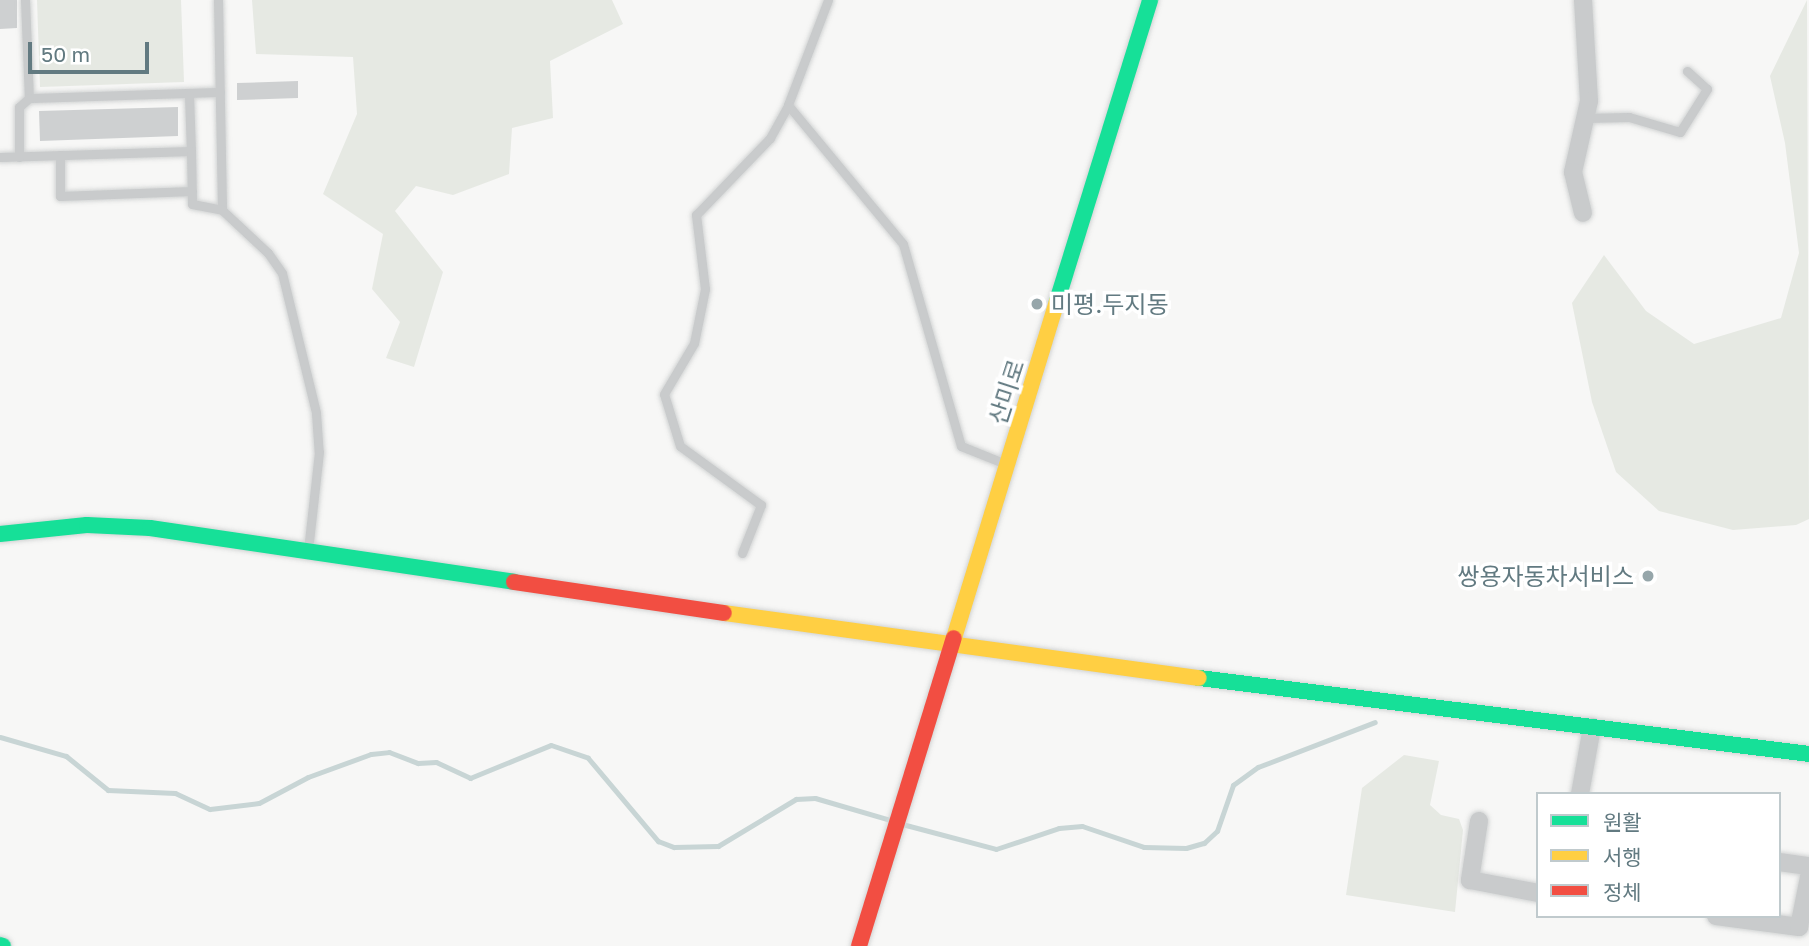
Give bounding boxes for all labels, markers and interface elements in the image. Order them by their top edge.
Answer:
scale bar [32,28,152,72]
text: 50 m [41,41,90,67]
place label: 미평.두지동 [1051,290,1169,318]
marker: 미평.두지동 [1029,296,1045,312]
street label: 산미로 [982,356,1030,428]
place label: 쌍용자동차서비스 [1457,562,1634,590]
marker: 쌍용자동차서비스 [1640,568,1656,584]
legend [1536,792,1781,918]
text: 원활 [1603,809,1642,835]
text: 서행 [1603,844,1642,870]
text: 정체 [1603,879,1642,905]

